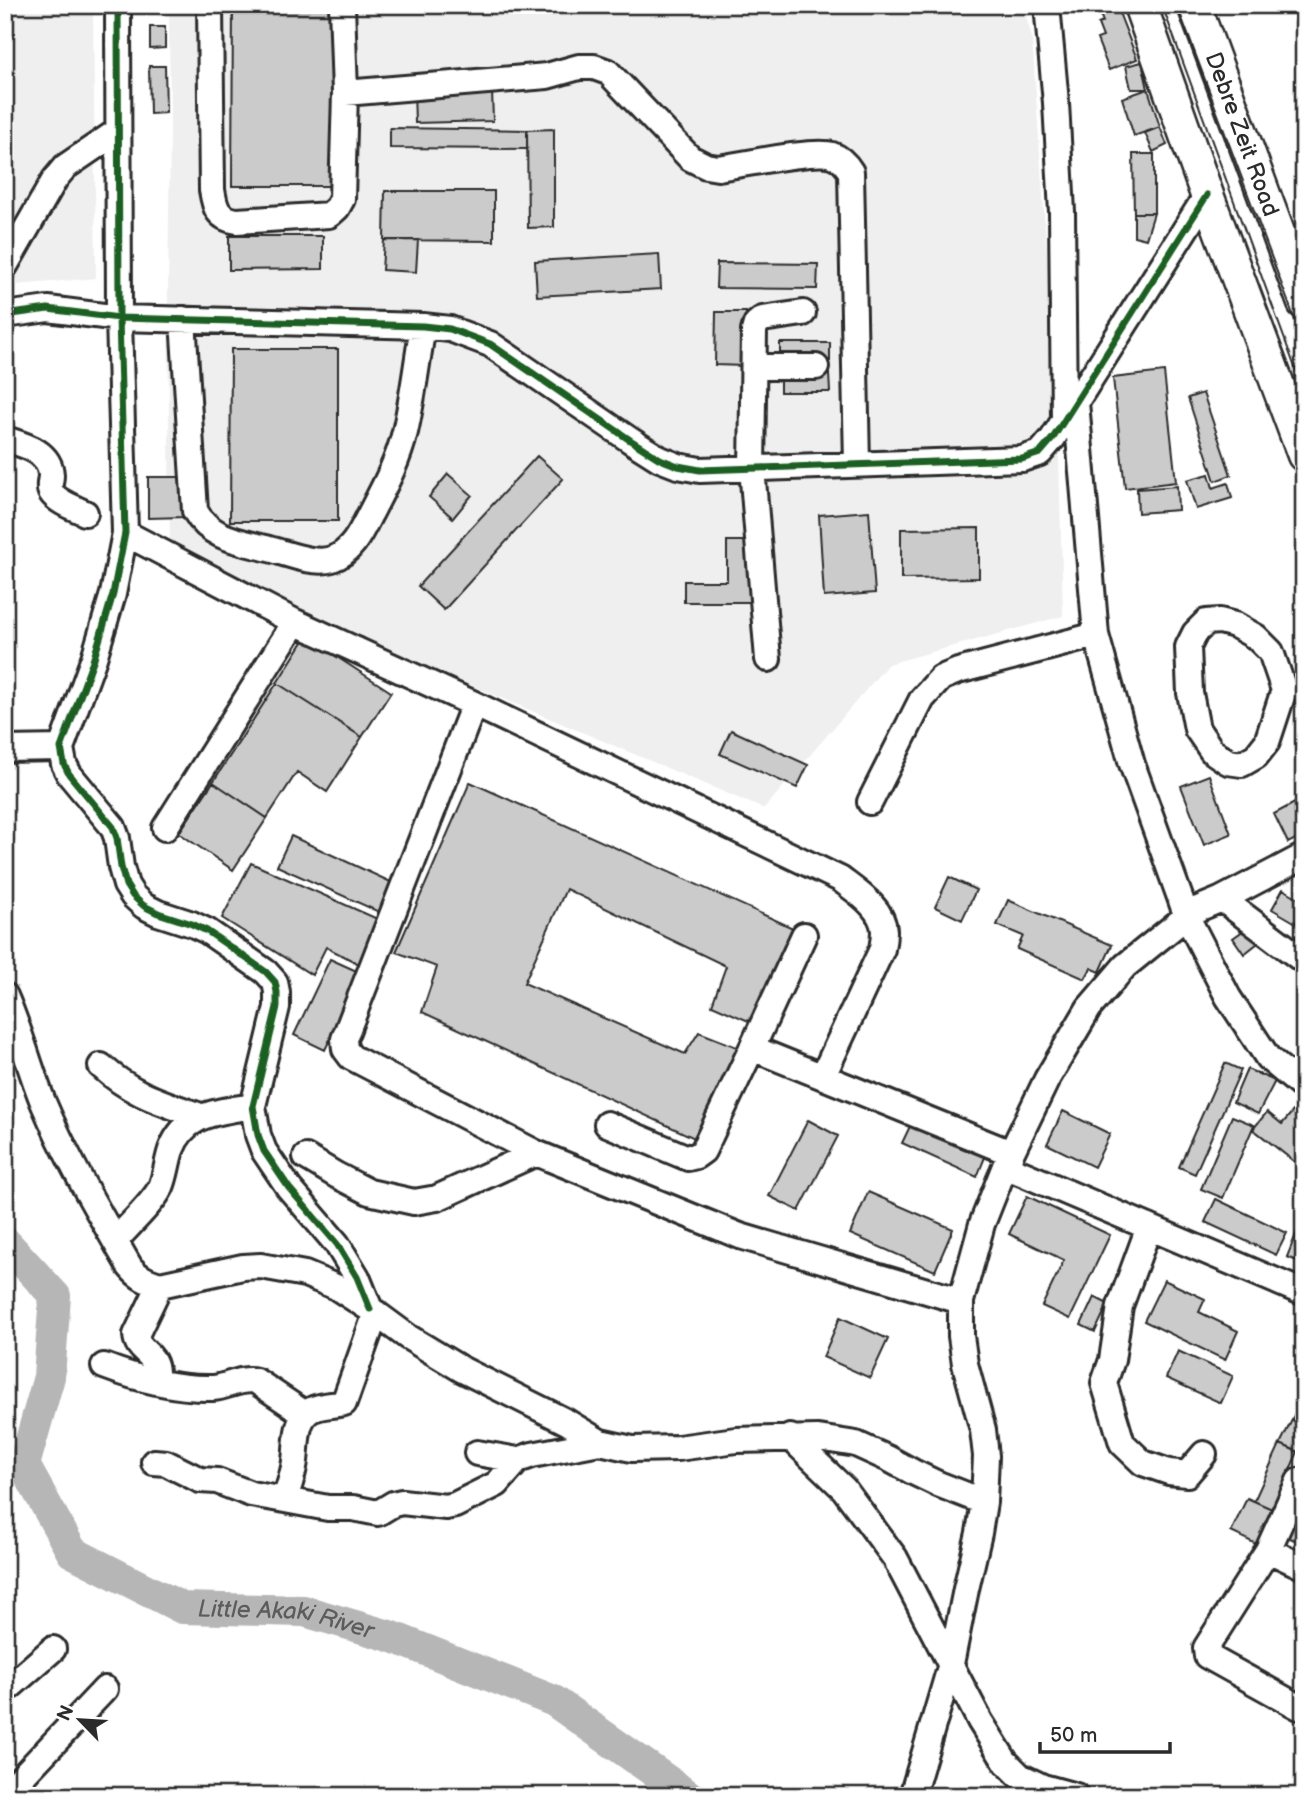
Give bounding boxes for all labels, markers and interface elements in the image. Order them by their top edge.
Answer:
street label: Debre Zeit Road [1199,49,1285,220]
water label: Little Akaki River [197,1594,379,1646]
north arrow [46,1686,116,1756]
text: N [53,1702,79,1725]
scale bar [1040,1710,1169,1754]
text: 50 m [1050,1723,1097,1748]

